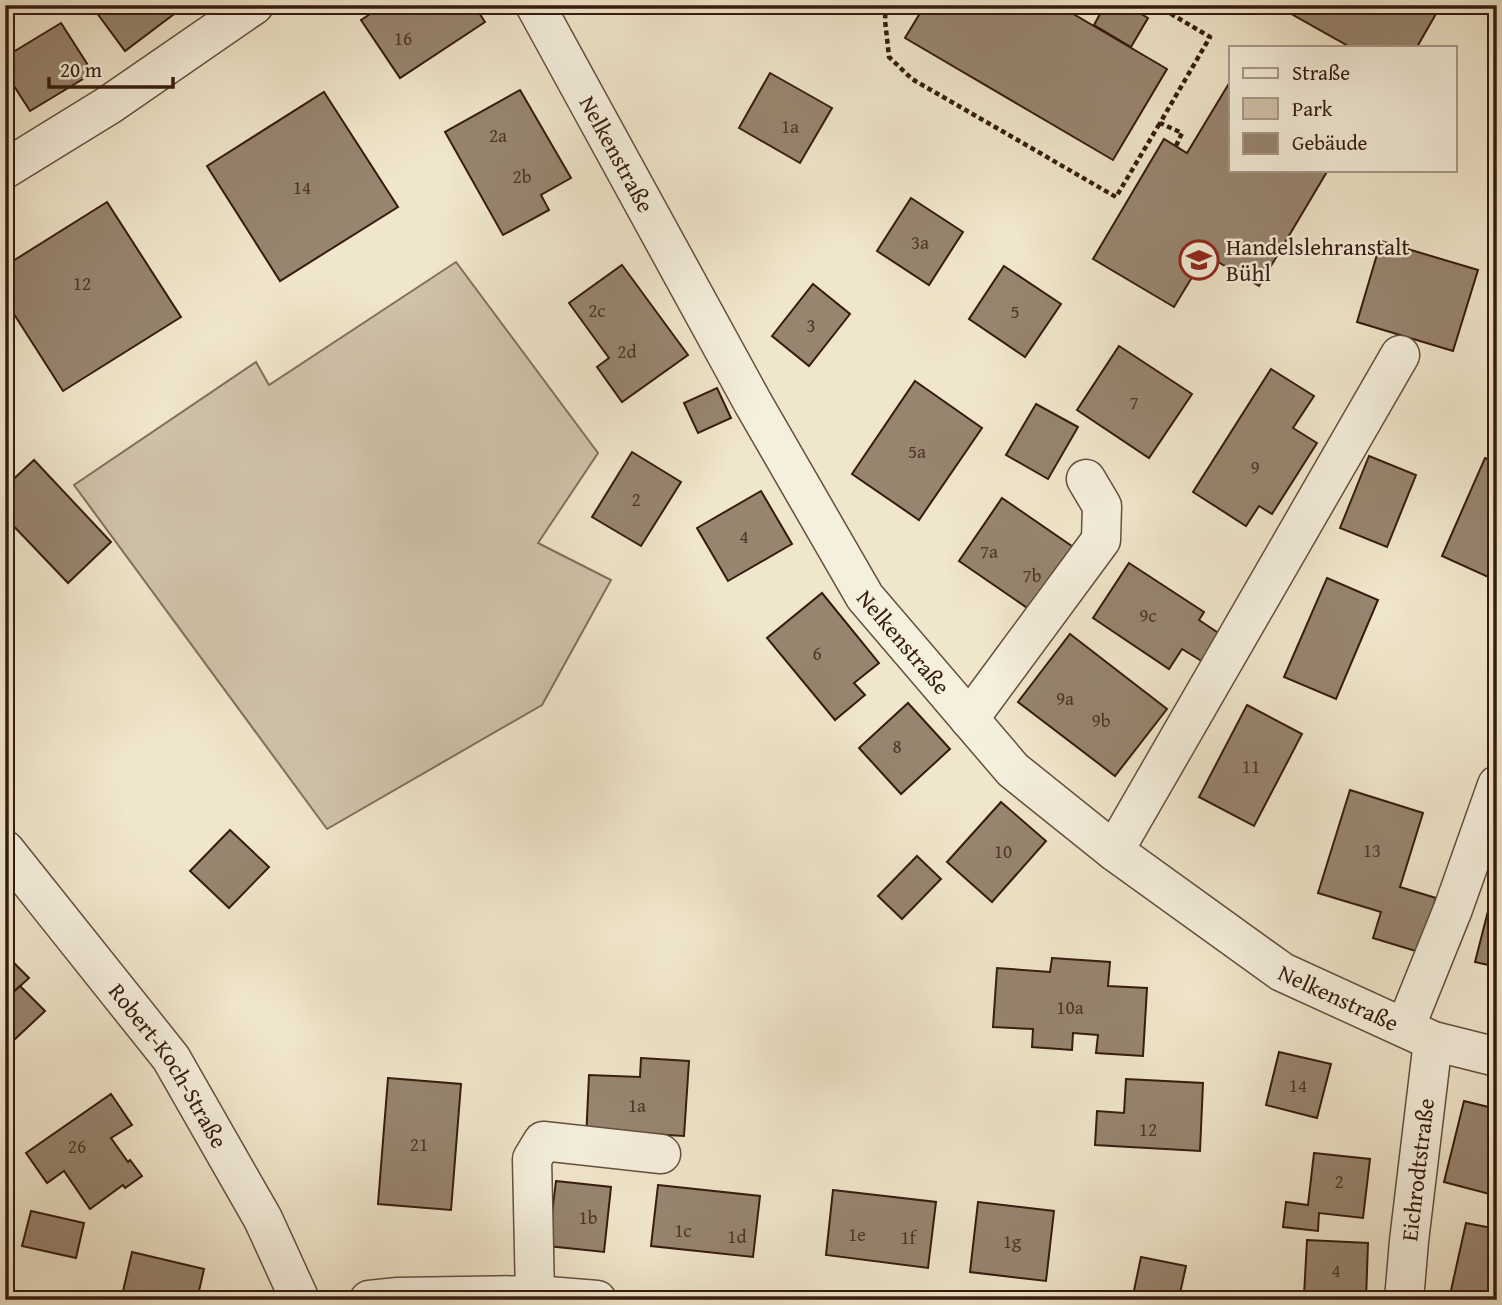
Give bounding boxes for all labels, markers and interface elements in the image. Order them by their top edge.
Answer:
house number: 16 [394,24,412,52]
scale bar [49,46,173,90]
legend [1229,46,1456,172]
text: 20 m [60,54,102,85]
text: Straße [1292,57,1350,88]
street label: Nelkenstraße [572,89,663,218]
text: Park [1292,93,1333,124]
house number: 1a [781,112,799,140]
house number: 2a [489,121,507,149]
text: Gebäude [1292,127,1368,158]
house number: 2b [513,162,532,190]
house number: 14 [293,173,311,201]
house number: 3a [911,228,929,256]
place label: Handelslehranstalt Bühl [1226,230,1410,289]
school or university icon: Handelslehranstalt Bühl [1178,239,1220,281]
house number: 12 [73,269,91,297]
house number: 2c [588,296,606,324]
house number: 5 [1010,297,1020,325]
house number: 3 [806,311,816,339]
house number: 2d [617,337,637,365]
house number: 7 [1129,388,1139,416]
house number: 5a [908,437,926,465]
house number: 9 [1250,453,1260,481]
house number: 2 [631,485,641,513]
house number: 4 [739,522,749,550]
house number: 7a [980,537,998,565]
house number: 7b [1023,561,1042,589]
street label: Nelkenstraße [849,582,958,701]
house number: 9c [1139,601,1157,629]
house number: 6 [812,639,822,667]
house number: 9a [1056,684,1074,712]
house number: 9b [1092,706,1111,734]
house number: 8 [892,732,902,760]
house number: 11 [1242,752,1260,780]
house number: 13 [1363,836,1381,864]
house number: 10 [994,837,1012,865]
street label: Nelkenstraße [1273,956,1404,1039]
street label: Robert-Koch-Straße [101,976,236,1154]
house number: 10a [1056,993,1084,1021]
house number: 14 [1289,1071,1307,1099]
house number: 1a [628,1091,646,1119]
street label: Eichrodtstraße [1392,1096,1442,1243]
house number: 12 [1139,1115,1157,1143]
house number: 21 [410,1130,428,1158]
house number: 26 [68,1132,86,1160]
house number: 2 [1334,1167,1344,1195]
house number: 1b [579,1203,598,1231]
house number: 1c [674,1216,692,1244]
house number: 1e [848,1220,866,1248]
house number: 1d [727,1222,747,1250]
house number: 1f [900,1223,918,1251]
house number: 1g [1003,1227,1022,1255]
house number: 4 [1331,1256,1341,1284]

